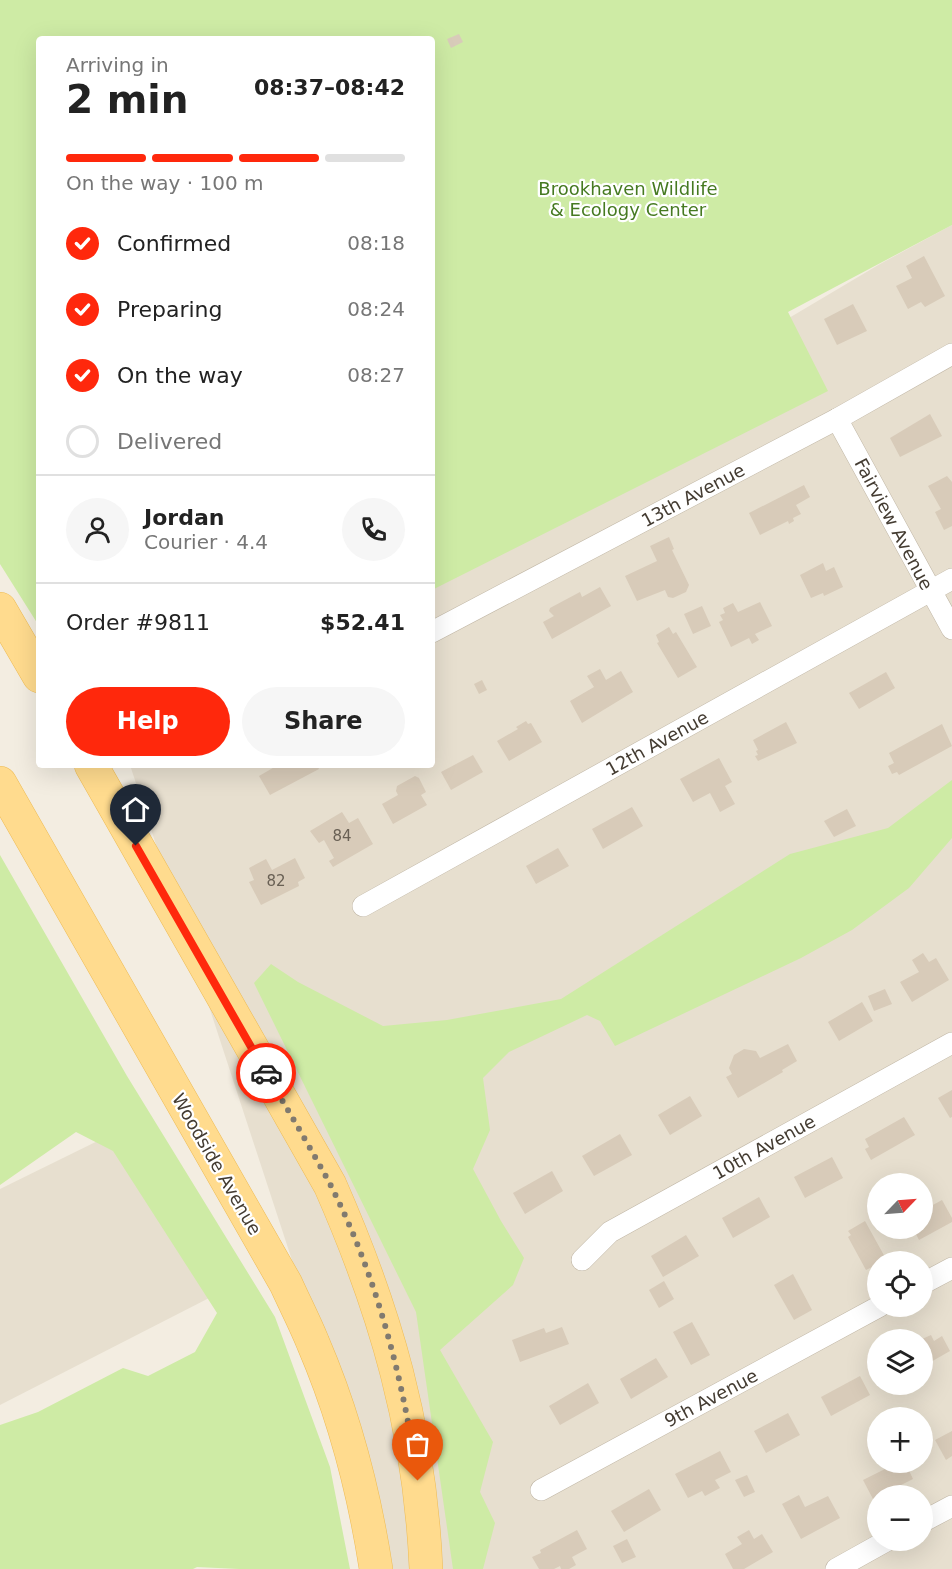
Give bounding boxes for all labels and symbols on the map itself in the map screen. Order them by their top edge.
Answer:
park label: Brookhaven Wildlife & Ecology Center [538,178,718,220]
street label: Fairview Avenue [850,455,938,593]
street label: 13th Avenue [638,459,748,531]
street label: 12th Avenue [602,706,712,780]
pin [110,784,161,846]
house number: 84 [332,827,352,845]
house number: 82 [266,872,286,890]
courier [236,1043,296,1103]
street label: Woodside Avenue [168,1090,266,1238]
street label: 10th Avenue [709,1110,819,1184]
north arrow [867,1173,933,1239]
street label: 9th Avenue [661,1365,761,1431]
pin [392,1419,443,1481]

